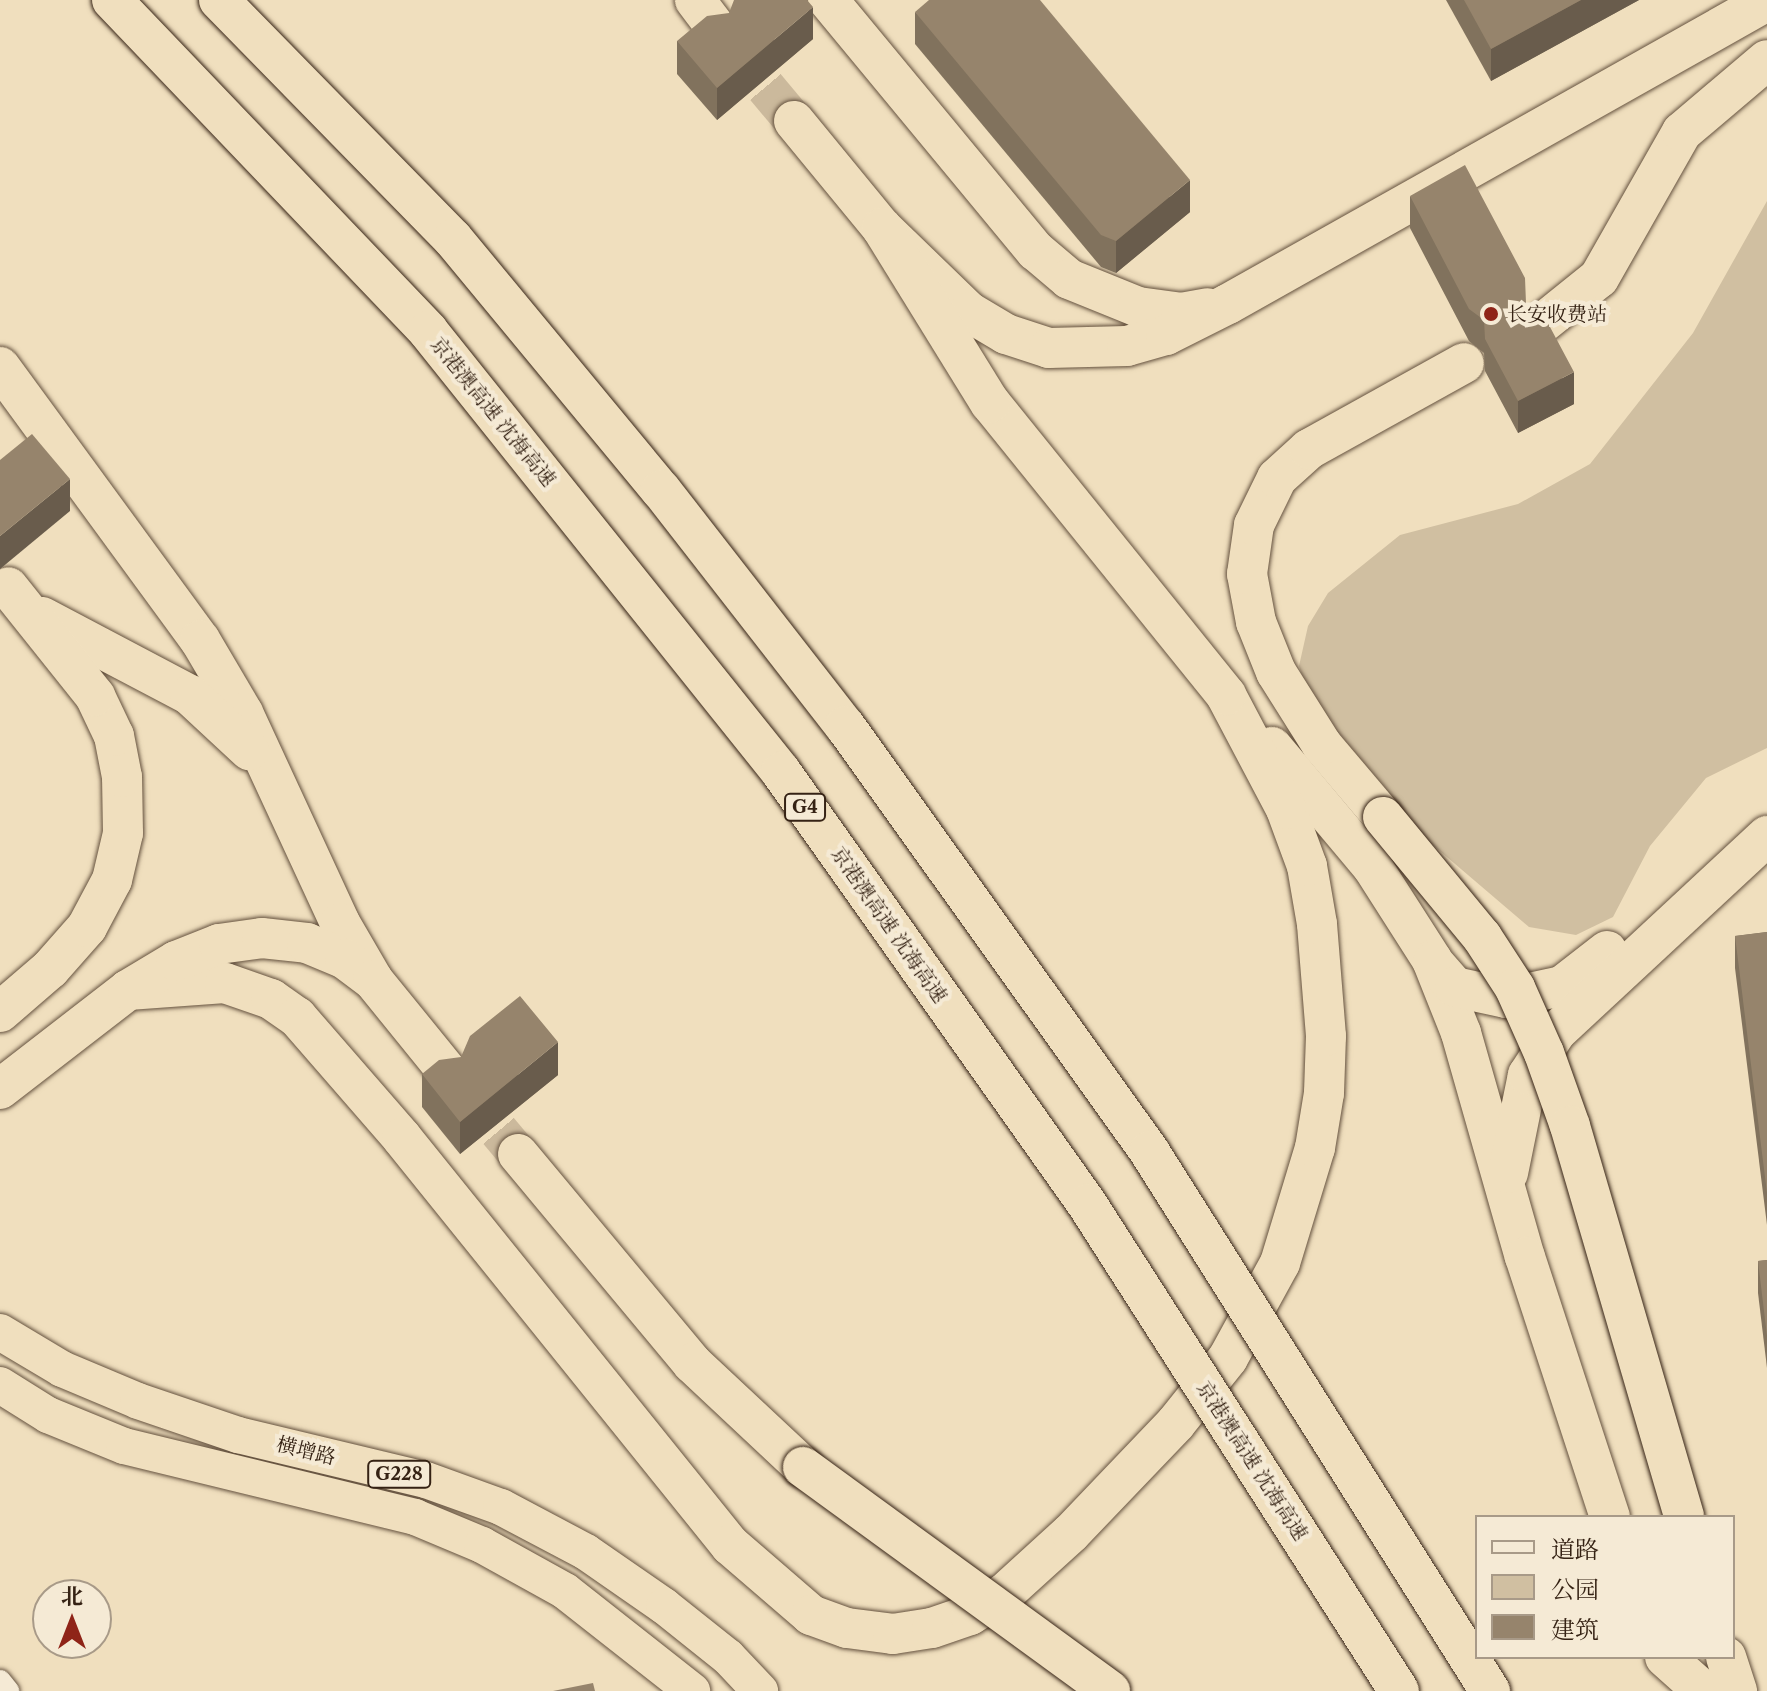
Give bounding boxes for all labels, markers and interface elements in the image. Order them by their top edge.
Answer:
place label: 长安收费站 [1507,302,1607,326]
marker: 长安收费站 [1482,305,1500,323]
street label: 京港澳高速 沈海高速 [425,332,561,492]
road number: G4 [783,793,827,821]
street label: 京港澳高速 沈海高速 [826,842,952,1008]
street label: 京港澳高速 沈海高速 [1191,1377,1313,1545]
street label: 横增路 [274,1432,338,1470]
road number: G228 [367,1460,431,1488]
legend [1475,1515,1735,1659]
text: 道路 [1551,1535,1599,1564]
text: 公园 [1551,1575,1599,1604]
north arrow [32,1579,112,1659]
text: 北 [61,1583,83,1610]
text: 建筑 [1551,1615,1599,1644]

